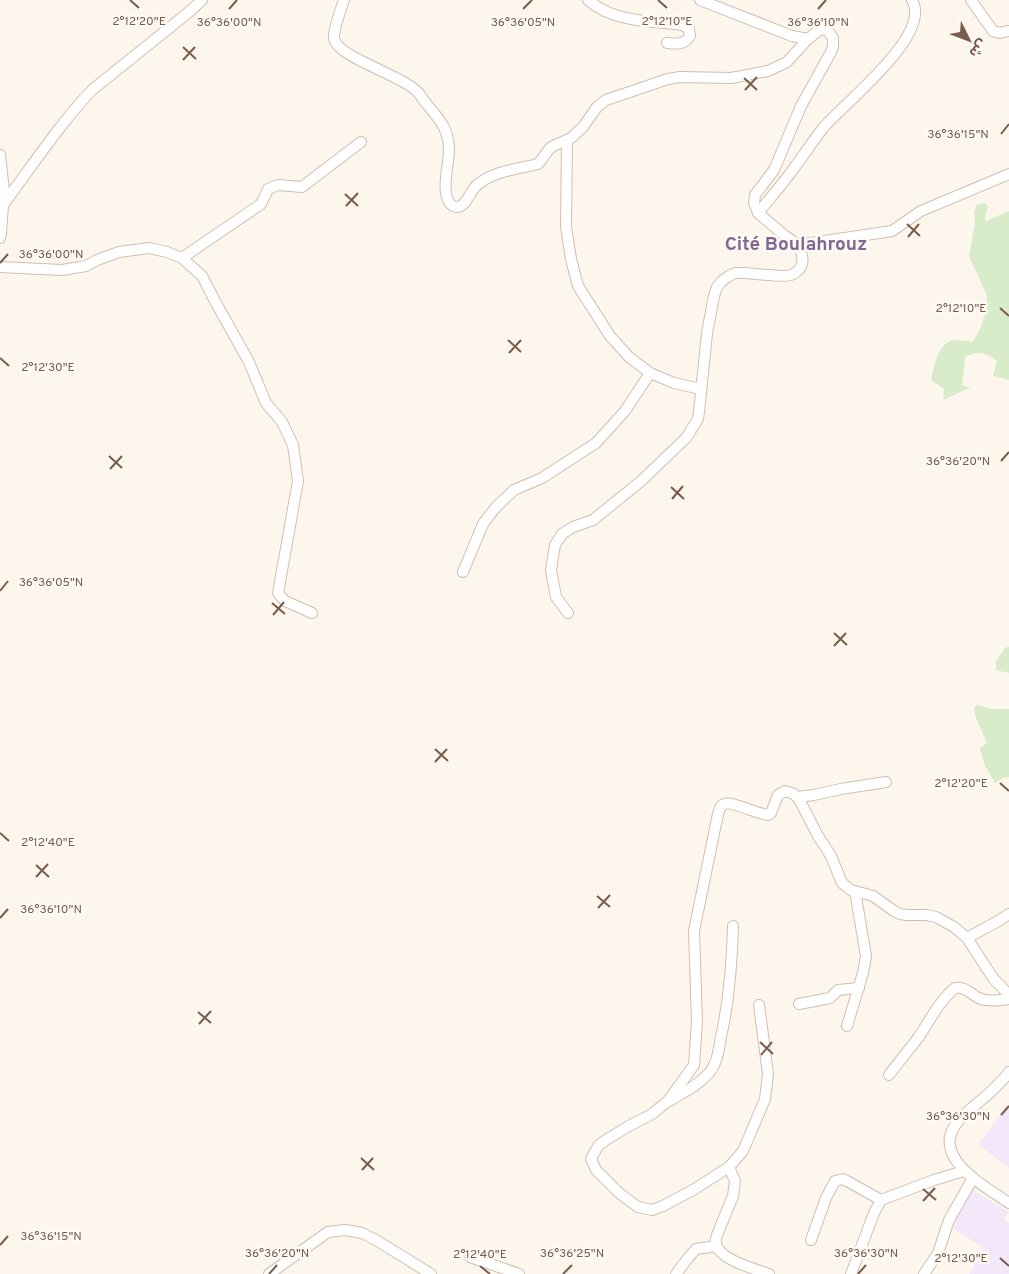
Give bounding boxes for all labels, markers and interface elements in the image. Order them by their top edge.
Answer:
text: 2°12'20"E [112,14,166,30]
text: 2°12'10"E [642,14,692,30]
text: 36°36'00"N [197,15,261,31]
text: 36°36'05"N [491,15,555,31]
text: 36°36'10"N [787,15,849,31]
north arrow [944,15,994,65]
text: ش [965,35,990,61]
text: 36°36'15"N [927,127,989,143]
district label: Cité Boulahrouz [725,233,867,257]
text: 36°36'00"N [19,247,83,263]
text: 2°12'10"E [936,301,986,317]
text: 2°12'30"E [21,360,75,376]
text: 36°36'20"N [926,454,990,470]
text: 36°36'05"N [19,575,83,591]
text: 2°12'20"E [934,776,988,792]
text: 2°12'40"E [21,835,75,851]
text: 36°36'10"N [20,902,82,918]
text: 36°36'30"N [926,1109,990,1125]
text: 36°36'15"N [20,1229,82,1245]
text: 36°36'20"N [245,1246,309,1262]
text: 36°36'25"N [540,1246,604,1262]
text: 36°36'30"N [834,1246,898,1262]
text: 2°12'40"E [453,1247,507,1263]
text: 2°12'30"E [934,1251,988,1267]

